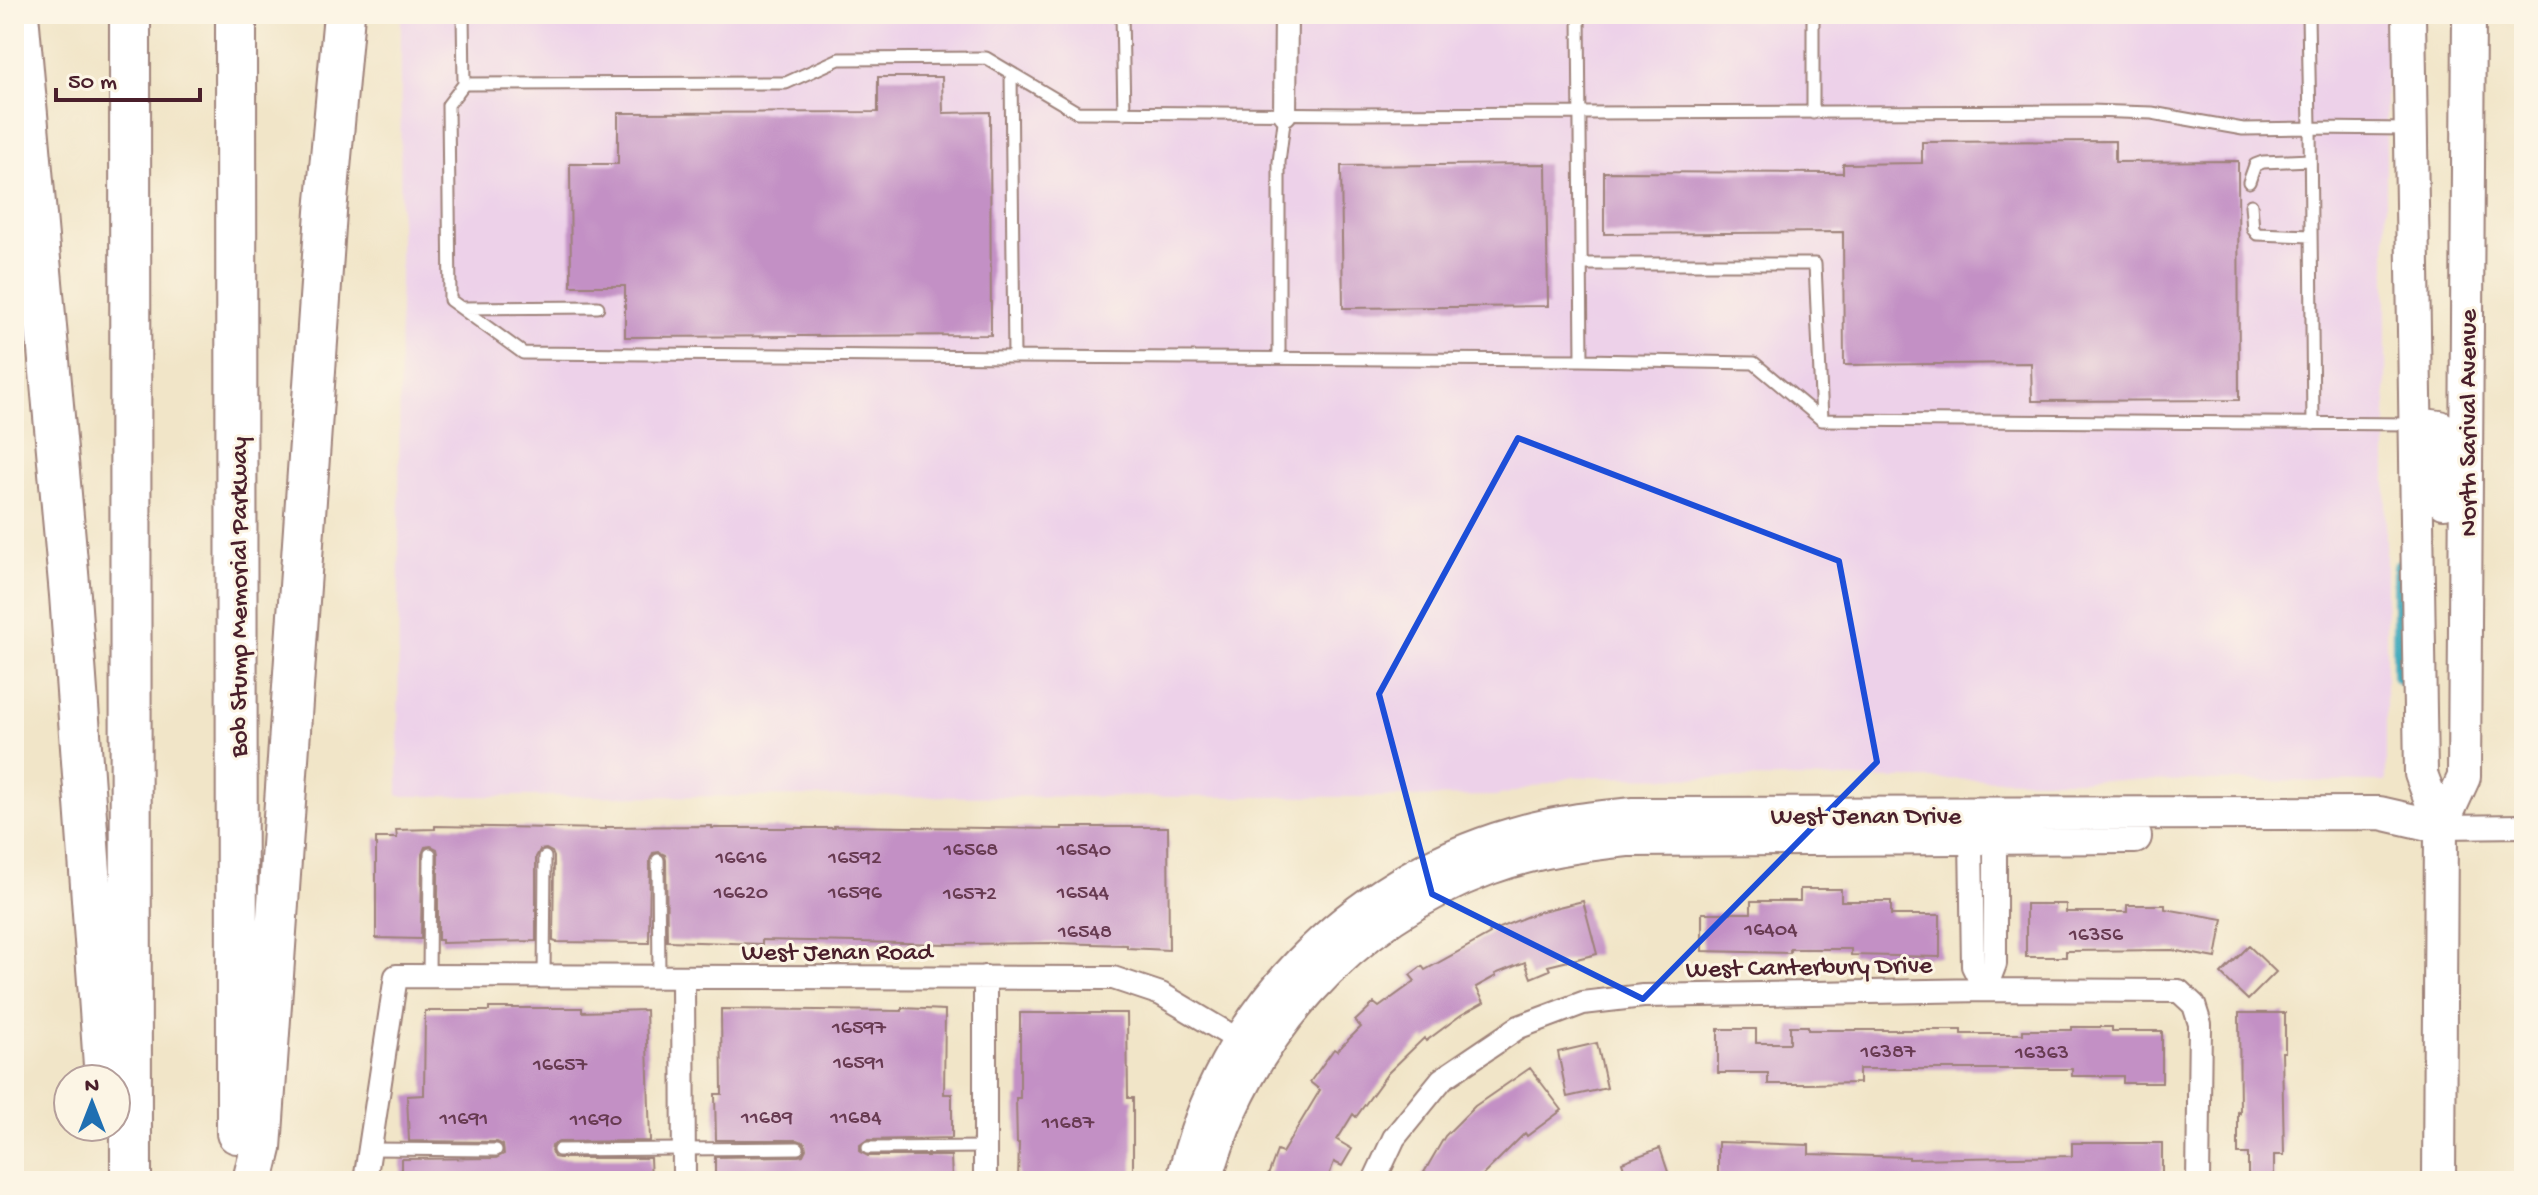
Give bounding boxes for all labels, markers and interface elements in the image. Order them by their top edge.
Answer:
scale bar [56,52,200,102]
text: 50 m [68,69,117,98]
street label: North Sarival Avenue [2455,309,2486,537]
street label: Bob Stump Memorial Parkway [226,437,257,758]
street label: West Jenan Drive [1770,803,1962,834]
house number: 16568 [943,838,998,864]
house number: 16540 [1056,838,1111,864]
house number: 16616 [714,846,767,872]
house number: 16592 [827,846,882,872]
house number: 16620 [713,881,768,907]
house number: 16596 [827,881,883,907]
house number: 16544 [1056,881,1110,907]
house number: 16572 [942,882,997,908]
house number: 16404 [1743,918,1798,944]
house number: 16548 [1057,920,1112,946]
house number: 16356 [2068,923,2124,949]
street label: West Jenan Road [741,939,934,970]
street label: West Canterbury Drive [1685,952,1933,987]
house number: 16597 [831,1016,887,1042]
house number: 16387 [1860,1040,1916,1066]
house number: 16363 [2014,1041,2069,1067]
house number: 16591 [832,1051,885,1077]
house number: 16657 [532,1053,588,1079]
north arrow [52,1063,132,1143]
text: N [85,1074,99,1100]
house number: 11689 [740,1106,793,1132]
house number: 11684 [829,1106,882,1132]
house number: 11691 [439,1107,488,1133]
house number: 11690 [569,1108,622,1134]
house number: 11687 [1041,1111,1095,1137]

